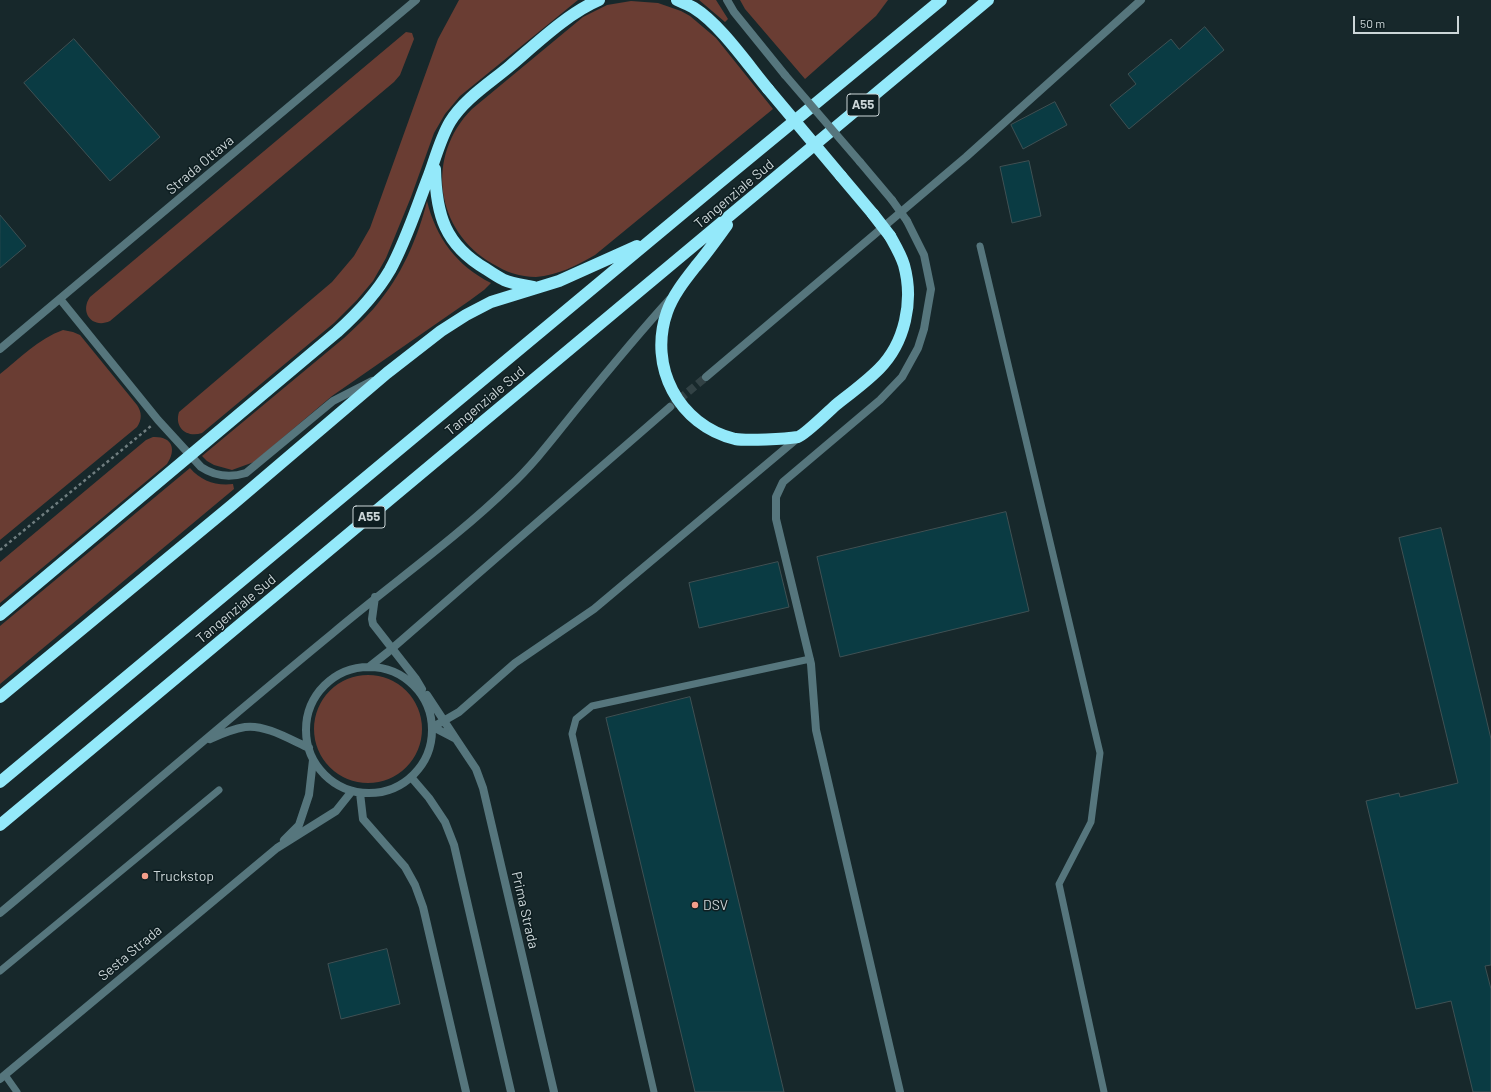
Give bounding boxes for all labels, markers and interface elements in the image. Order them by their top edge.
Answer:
scale bar [1355,8,1461,34]
text: 50 m [1360,16,1385,30]
road number: A55 [847,94,879,116]
street label: Strada Ottava [163,132,237,198]
street label: Tangenziale Sud [691,156,777,232]
street label: Tangenziale Sud [442,363,528,439]
road number: A55 [353,506,385,528]
street label: Tangenziale Sud [193,571,279,647]
place label: Truckstop [153,868,214,884]
street label: Prima Strada [508,870,542,950]
marker: Truckstop [140,871,150,881]
place label: DSV [703,897,728,913]
marker: DSV [690,900,700,910]
street label: Sesta Strada [95,922,165,984]

